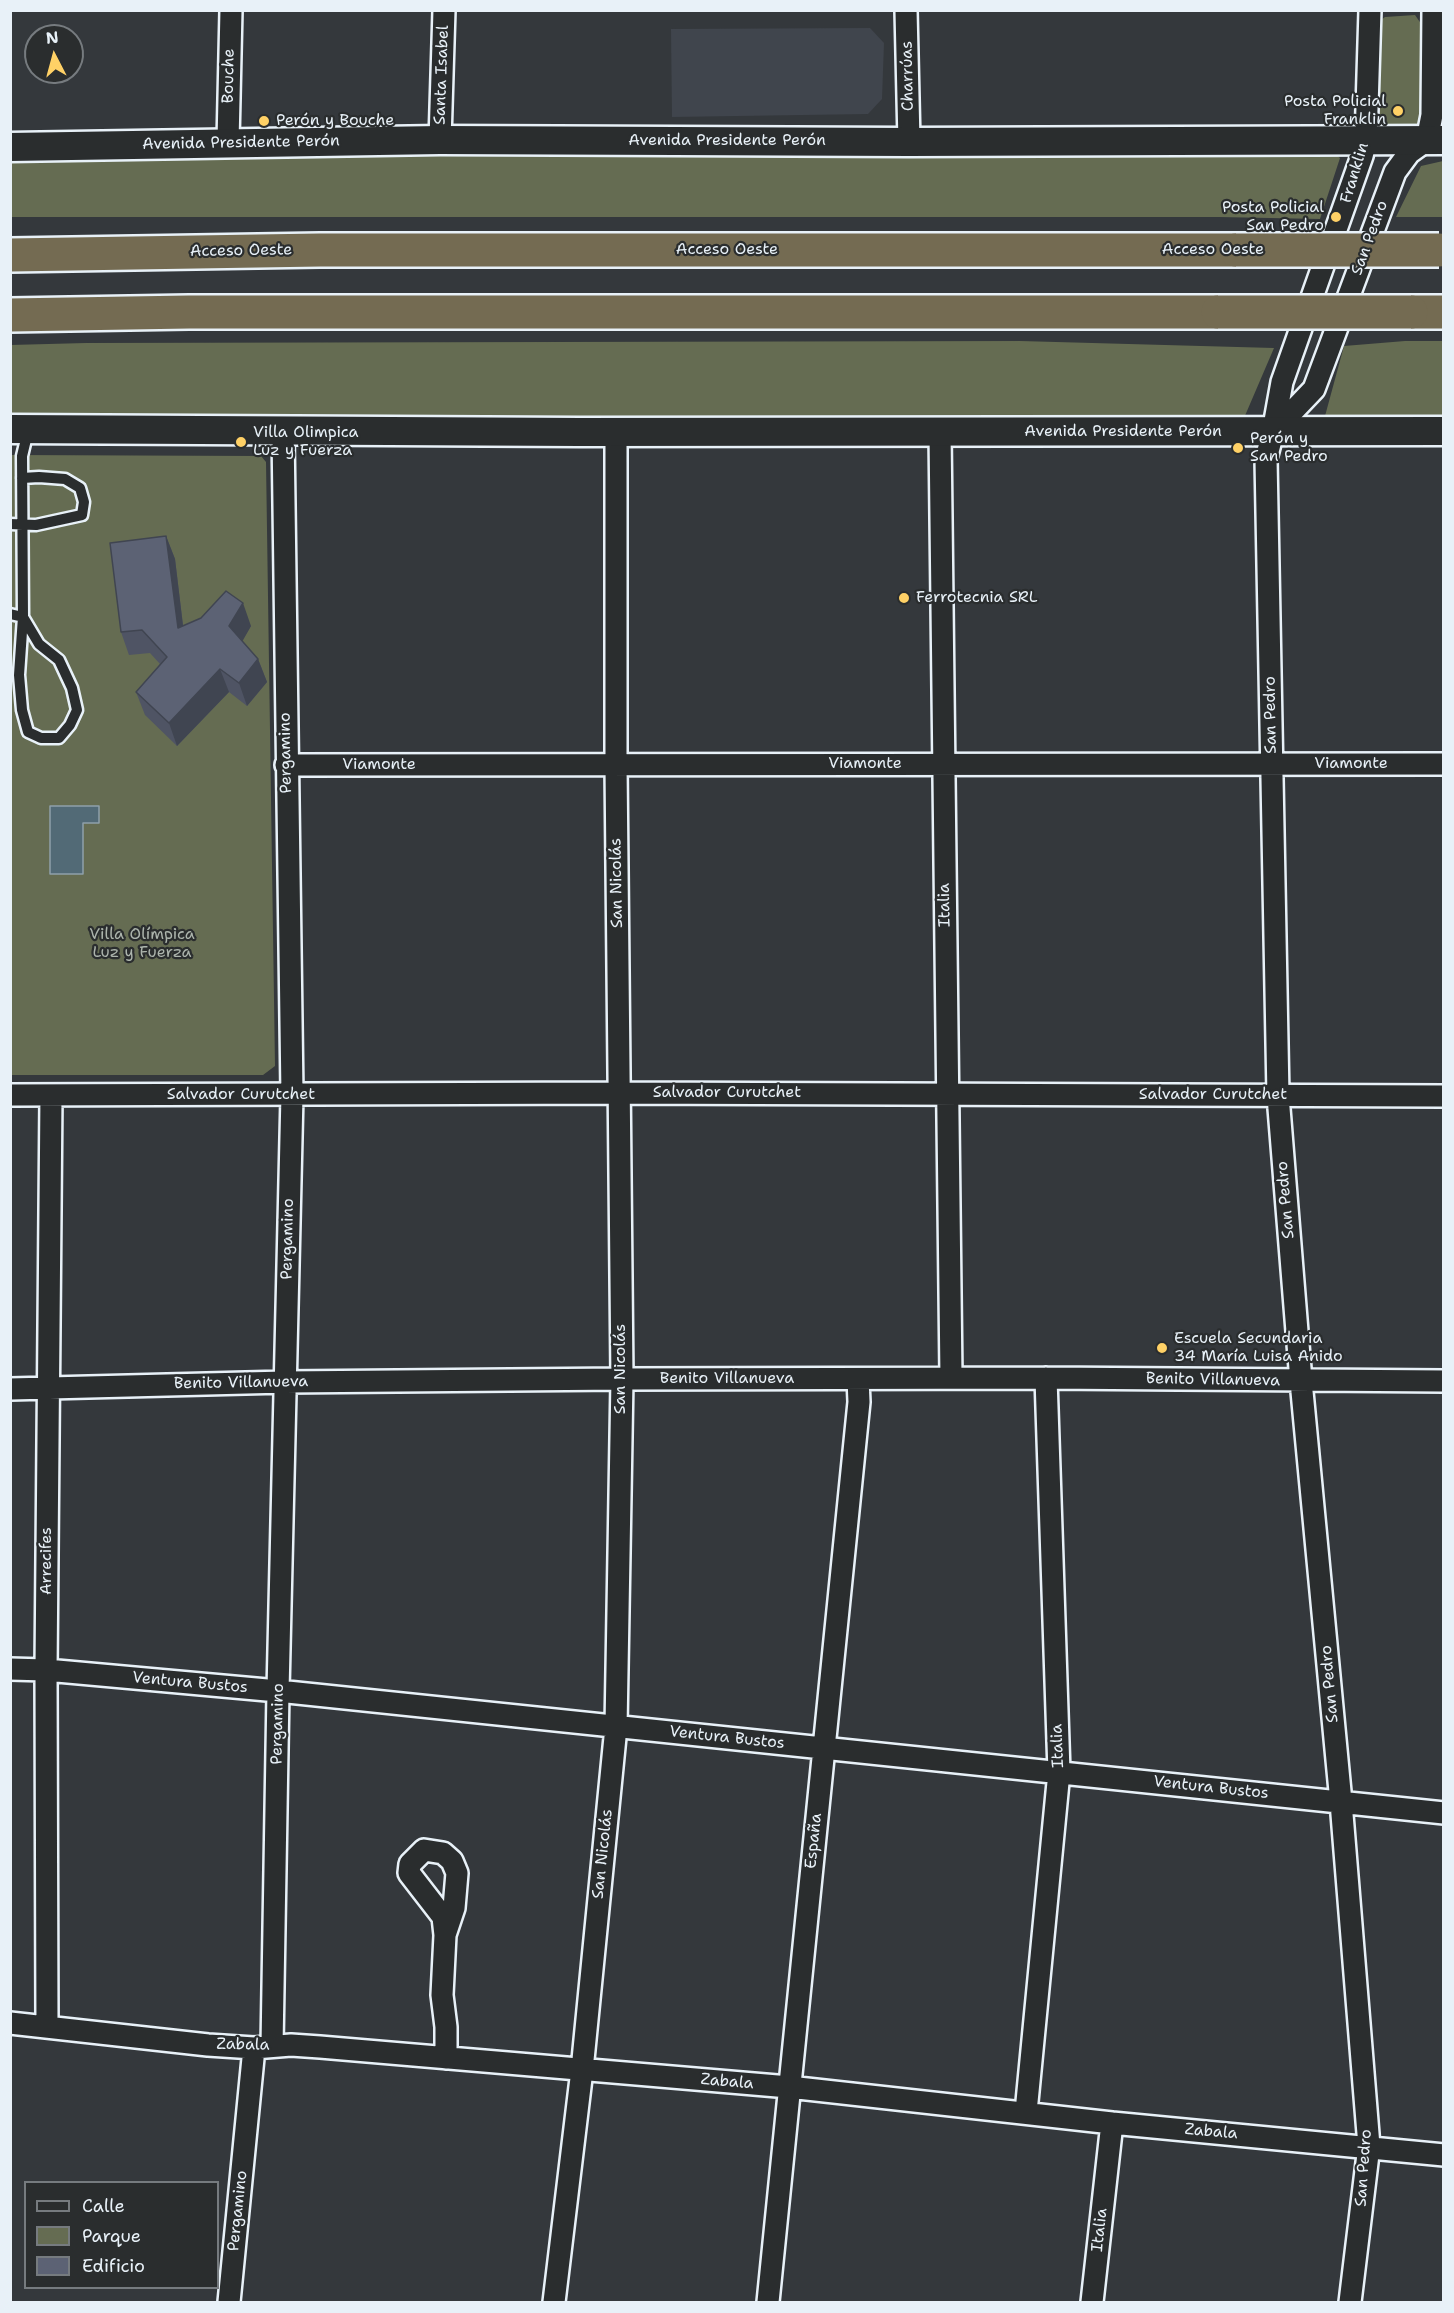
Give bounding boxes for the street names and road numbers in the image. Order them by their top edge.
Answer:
street label: Santa Isabel [431,25,453,125]
street label: Charrúas [898,41,918,111]
street label: Bouche [219,48,239,104]
street label: Avenida Presidente Perón [628,131,826,151]
street label: Avenida Presidente Perón [142,132,340,154]
street label: Franklin [1337,140,1373,206]
street label: San Pedro [1348,198,1392,278]
street label: Acceso Oeste [676,240,778,260]
street label: Acceso Oeste [1162,240,1264,260]
street label: Acceso Oeste [190,241,292,261]
street label: Avenida Presidente Perón [1024,422,1222,442]
street label: San Pedro [1261,676,1281,754]
street label: Pergamino [276,712,296,794]
street label: Viamonte [828,754,902,774]
street label: Viamonte [1314,754,1388,774]
street label: Viamonte [342,755,416,775]
street label: San Nicolás [607,838,627,928]
street label: Italia [935,883,955,927]
street label: Salvador Curutchet [653,1083,801,1103]
street label: Salvador Curutchet [167,1085,315,1105]
street label: Salvador Curutchet [1139,1085,1287,1105]
street label: San Pedro [1273,1160,1299,1240]
street label: Pergamino [278,1198,298,1280]
street label: San Nicolás [611,1324,631,1414]
street label: Benito Villanueva [660,1369,794,1389]
street label: Benito Villanueva [1146,1369,1280,1391]
street label: Benito Villanueva [174,1372,308,1394]
street label: Arrecifes [37,1527,57,1595]
street label: San Pedro [1317,1644,1343,1724]
street label: Ventura Bustos [132,1668,248,1698]
street label: Pergamino [268,1683,288,1765]
street label: Ventura Bustos [668,1722,786,1754]
street label: Italia [1048,1724,1068,1768]
street label: Ventura Bustos [1152,1772,1270,1804]
street label: San Nicolás [589,1808,617,1900]
street label: España [802,1812,826,1870]
street label: Zabala [216,2035,270,2055]
street label: Zabala [700,2070,754,2094]
street label: Zabala [1184,2120,1238,2144]
street label: San Pedro [1352,2129,1376,2207]
street label: Pergamino [224,2170,252,2252]
street label: Italia [1088,2207,1112,2253]

